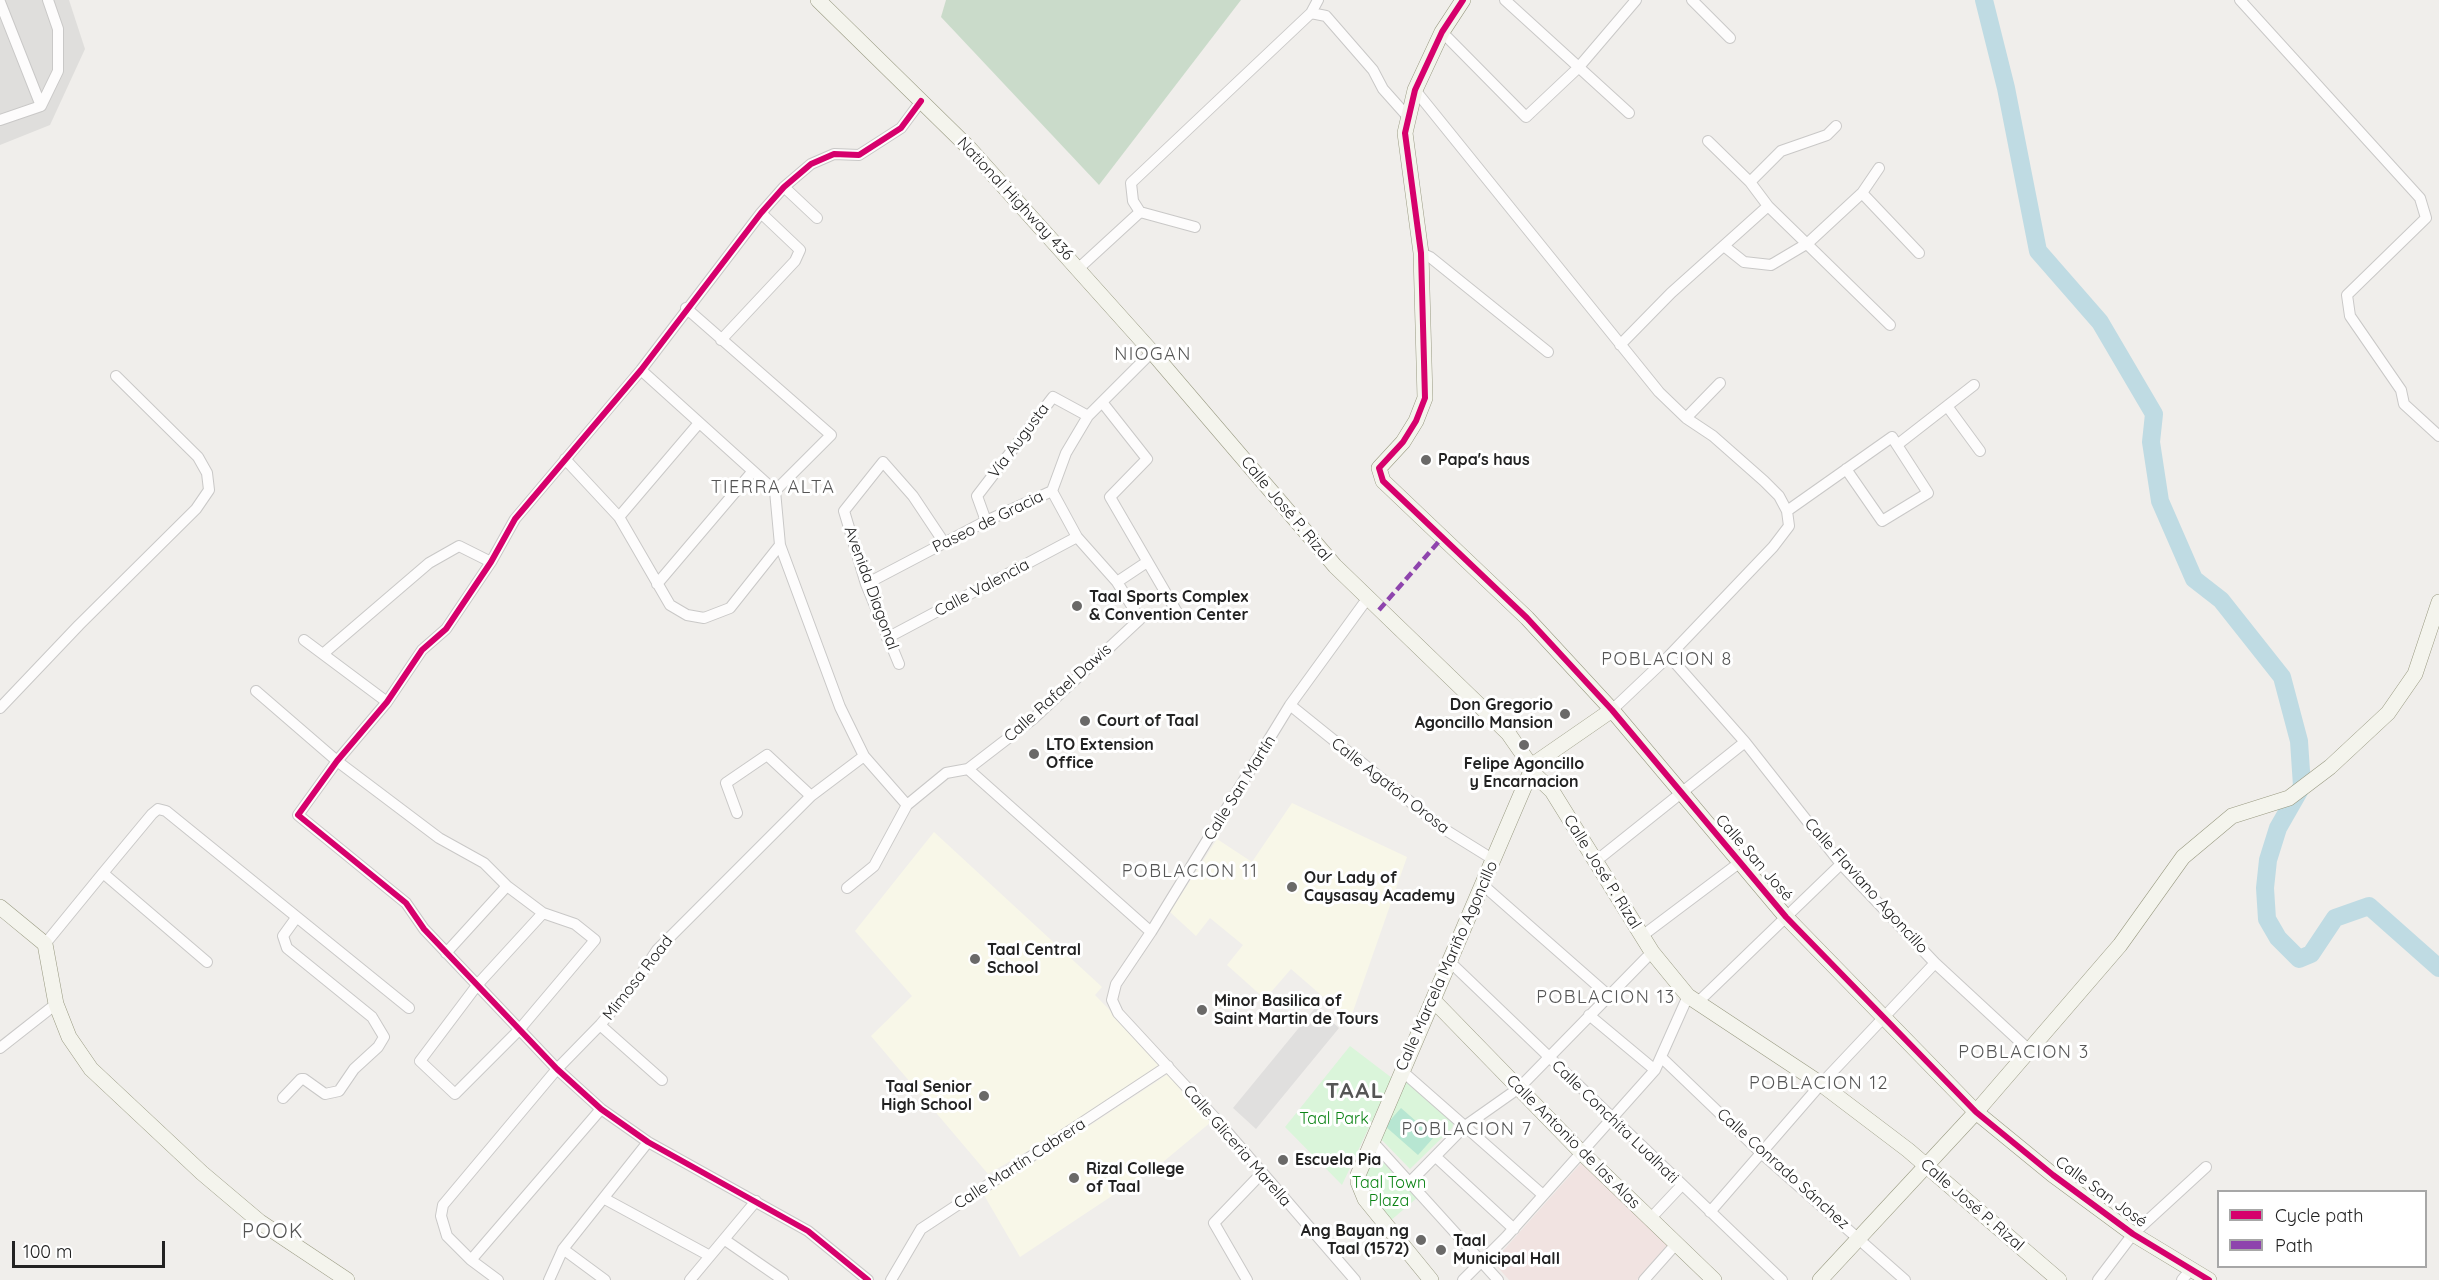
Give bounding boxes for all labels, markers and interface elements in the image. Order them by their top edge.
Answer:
street label: National Highway 436 [953,133,1077,265]
district label: NIOGAN [1114,344,1192,366]
street label: Vía Augusta [985,400,1053,482]
place label: Papa's haus [1438,450,1530,470]
street label: Calle José P. Rizal [1237,453,1335,565]
marker: Papa's haus [1419,453,1433,467]
district label: TIERRA ALTA [711,477,835,499]
street label: Paseo de Gracia [929,487,1047,557]
street label: Avenida Diagonal [840,523,902,653]
street label: Calle Valencia [932,555,1032,621]
place label: Taal Sports Complex & Convention Center [1089,587,1248,625]
marker: Taal Sports Complex & Convention Center [1070,599,1084,613]
street label: Calle Rafael Dawis [1000,640,1116,746]
district label: POBLACION 8 [1601,649,1733,671]
place label: Don Gregorio Agoncillo Mansion [1415,695,1553,733]
marker: Don Gregorio Agoncillo Mansion [1558,707,1572,721]
place label: Court of Taal [1097,711,1199,731]
marker: Court of Taal [1078,714,1092,728]
street label: Calle San Martín [1200,732,1280,844]
street label: Calle Agatón Orosa [1327,734,1453,838]
place label: LTO Extension Office [1046,735,1154,773]
marker: Felipe Agoncillo y Encarnacion [1517,738,1531,752]
marker: LTO Extension Office [1027,747,1041,761]
place label: Felipe Agoncillo y Encarnacion [1464,754,1584,792]
street label: Calle José P. Rizal [1559,811,1645,933]
street label: Calle San José [1711,811,1797,905]
street label: Calle Flaviano Agoncillo [1800,814,1932,958]
street label: Calle Marcela Mariño Agoncillo [1392,858,1502,1074]
district label: POBLACION 11 [1122,861,1258,883]
place label: Our Lady of Caysasay Academy [1304,868,1455,906]
marker: Our Lady of Caysasay Academy [1285,880,1299,894]
street label: Mimosa Road [599,932,677,1024]
place label: Taal Central School [987,940,1081,978]
marker: Taal Central School [968,952,982,966]
district label: POBLACION 13 [1536,987,1676,1009]
place label: Minor Basilica of Saint Martin de Tours [1214,991,1378,1029]
marker: Minor Basilica of Saint Martin de Tours [1195,1003,1209,1017]
district label: POBLACION 3 [1958,1042,2090,1064]
street label: Calle Conchita Lualhati [1548,1056,1682,1188]
street label: Calle Antonio de las Alas [1502,1071,1644,1213]
district label: POBLACION 12 [1749,1073,1889,1095]
place label: Taal Senior High School [881,1077,972,1115]
district label: TAAL [1325,1078,1385,1104]
street label: Calle Gliceria Marella [1179,1081,1295,1211]
marker: Taal Senior High School [977,1089,991,1103]
street label: Calle Conrado Sánchez [1713,1104,1853,1234]
park label: Taal Park [1299,1109,1369,1129]
street label: Calle Martín Cabrera [951,1114,1089,1214]
district label: POBLACION 7 [1401,1119,1533,1141]
place label: Escuela Pia [1295,1150,1381,1170]
street label: Calle San José [2052,1152,2150,1232]
marker: Escuela Pia [1276,1153,1290,1167]
street label: Calle José P. Rizal [1916,1155,2028,1255]
place label: Rizal College of Taal [1086,1159,1185,1197]
marker: Rizal College of Taal [1067,1171,1081,1185]
park label: Taal Town Plaza [1352,1173,1426,1211]
legend [2217,1190,2427,1268]
text: Cycle path [2275,1204,2363,1227]
district label: POOK [242,1220,304,1244]
place label: Ang Bayan ng Taal (1572) [1301,1221,1409,1259]
scale bar [15,1229,168,1267]
place label: Taal Municipal Hall [1453,1231,1560,1269]
marker: Ang Bayan ng Taal (1572) [1414,1233,1428,1247]
text: Path [2275,1234,2313,1257]
text: 100 m [23,1240,72,1263]
marker: Taal Municipal Hall [1434,1243,1448,1257]

